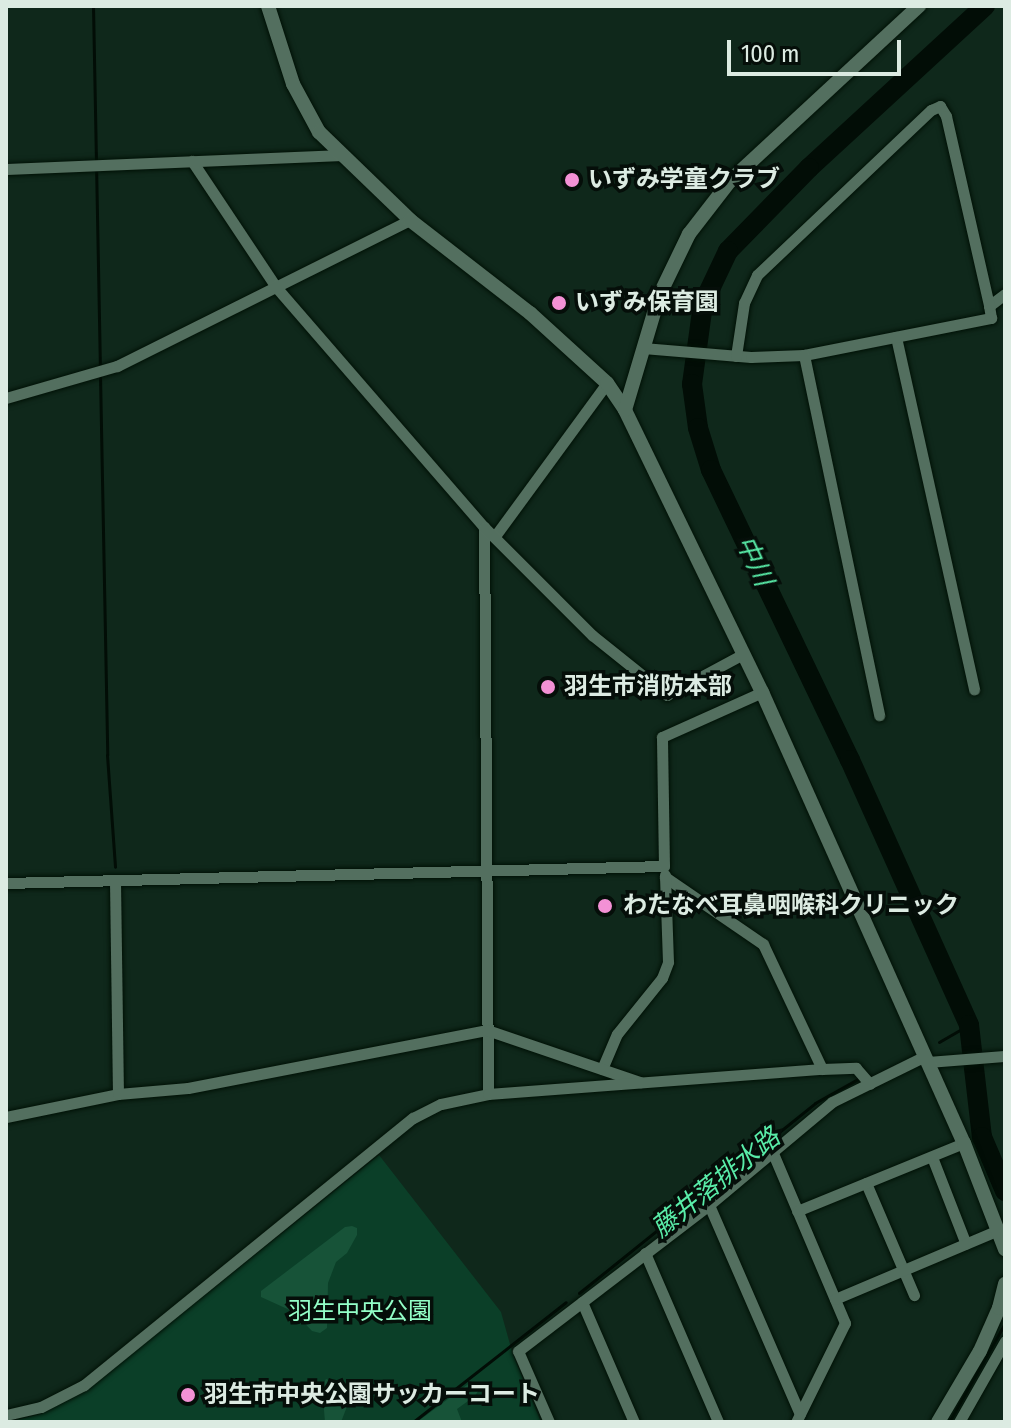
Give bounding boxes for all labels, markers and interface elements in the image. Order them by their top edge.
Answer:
scale bar [731,24,905,74]
text: 100 m [741,40,799,68]
place label: いずみ学童クラブ [588,166,780,194]
marker: いずみ学童クラブ [563,171,581,189]
place label: いずみ保育園 [575,289,719,317]
marker: いずみ保育園 [550,294,568,312]
water label: 中川 [729,531,779,591]
place label: 羽生市消防本部 [564,673,732,701]
marker: 羽生市消防本部 [539,678,557,696]
place label: わたなべ耳鼻咽喉科クリニック [623,892,959,920]
marker: わたなべ耳鼻咽喉科クリニック [594,895,616,917]
water label: 藤井落排水路 [646,1122,786,1244]
park label: 羽生中央公園 [288,1298,432,1326]
place label: 羽生市中央公園サッカーコート [204,1381,540,1409]
marker: 羽生市中央公園サッカーコート [179,1386,197,1404]

